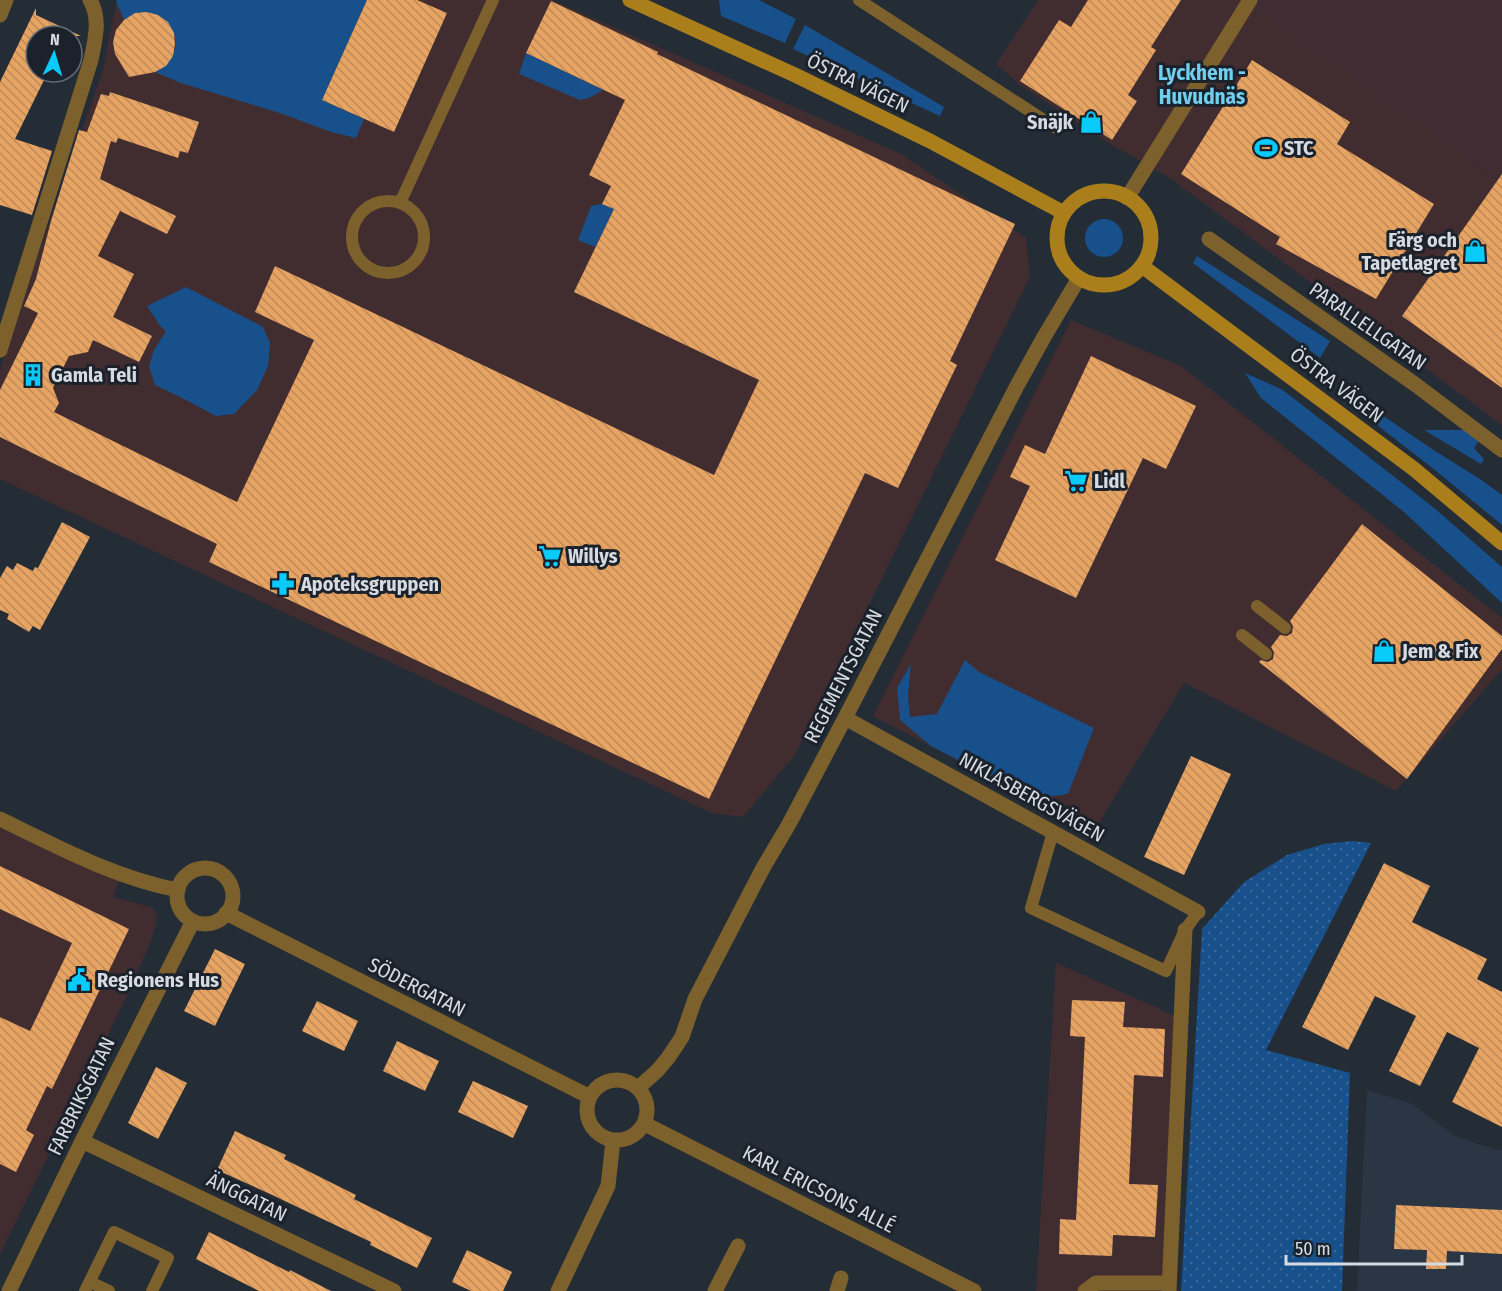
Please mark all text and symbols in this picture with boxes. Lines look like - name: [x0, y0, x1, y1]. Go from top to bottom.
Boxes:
- north arrow: [24, 24, 84, 84]
- text: N: [50, 30, 60, 49]
- street label: ÖSTRA VÄGEN: [803, 48, 913, 118]
- district label: Lyckhem - Huvudnäs: [1158, 60, 1246, 110]
- shop icon: Snäjk: [1078, 109, 1104, 135]
- place label: Snäjk: [1027, 110, 1074, 134]
- sports icon: STC: [1253, 135, 1279, 161]
- place label: STC: [1284, 136, 1314, 160]
- place label: Färg och Tapetlagret: [1361, 228, 1458, 275]
- shop icon: Färg och Tapetlagret: [1462, 238, 1488, 264]
- street label: PARALLELLGATAN: [1305, 277, 1431, 375]
- street label: ÖSTRA VÄGEN: [1286, 342, 1388, 428]
- building icon: Gamla Teli: [20, 362, 46, 388]
- place label: Gamla Teli: [51, 363, 137, 387]
- supermarket icon: Lidl: [1063, 468, 1089, 494]
- place label: Lidl: [1094, 469, 1125, 493]
- supermarket icon: Willys: [537, 543, 563, 569]
- place label: Willys: [568, 544, 618, 568]
- pharmacy icon: Apoteksgruppen: [270, 571, 296, 597]
- place label: Apoteksgruppen: [300, 572, 439, 596]
- street label: REGEMENTSGATAN: [799, 605, 887, 747]
- shop icon: Jem & Fix: [1371, 638, 1397, 664]
- place label: Jem & Fix: [1401, 639, 1479, 663]
- street label: NIKLASBERGSVÄGEN: [955, 747, 1109, 847]
- street label: SÖDERGATAN: [364, 952, 470, 1022]
- public building icon: Regionens Hus: [66, 967, 92, 993]
- place label: Regionens Hus: [97, 968, 219, 992]
- street label: FARBRIKSGATAN: [42, 1033, 120, 1159]
- street label: KARL ERICSONS ALLÉ: [739, 1140, 899, 1238]
- street label: ÄNGGATAN: [203, 1167, 291, 1227]
- scale bar: [1286, 1228, 1462, 1266]
- text: 50 m: [1295, 1238, 1331, 1260]

